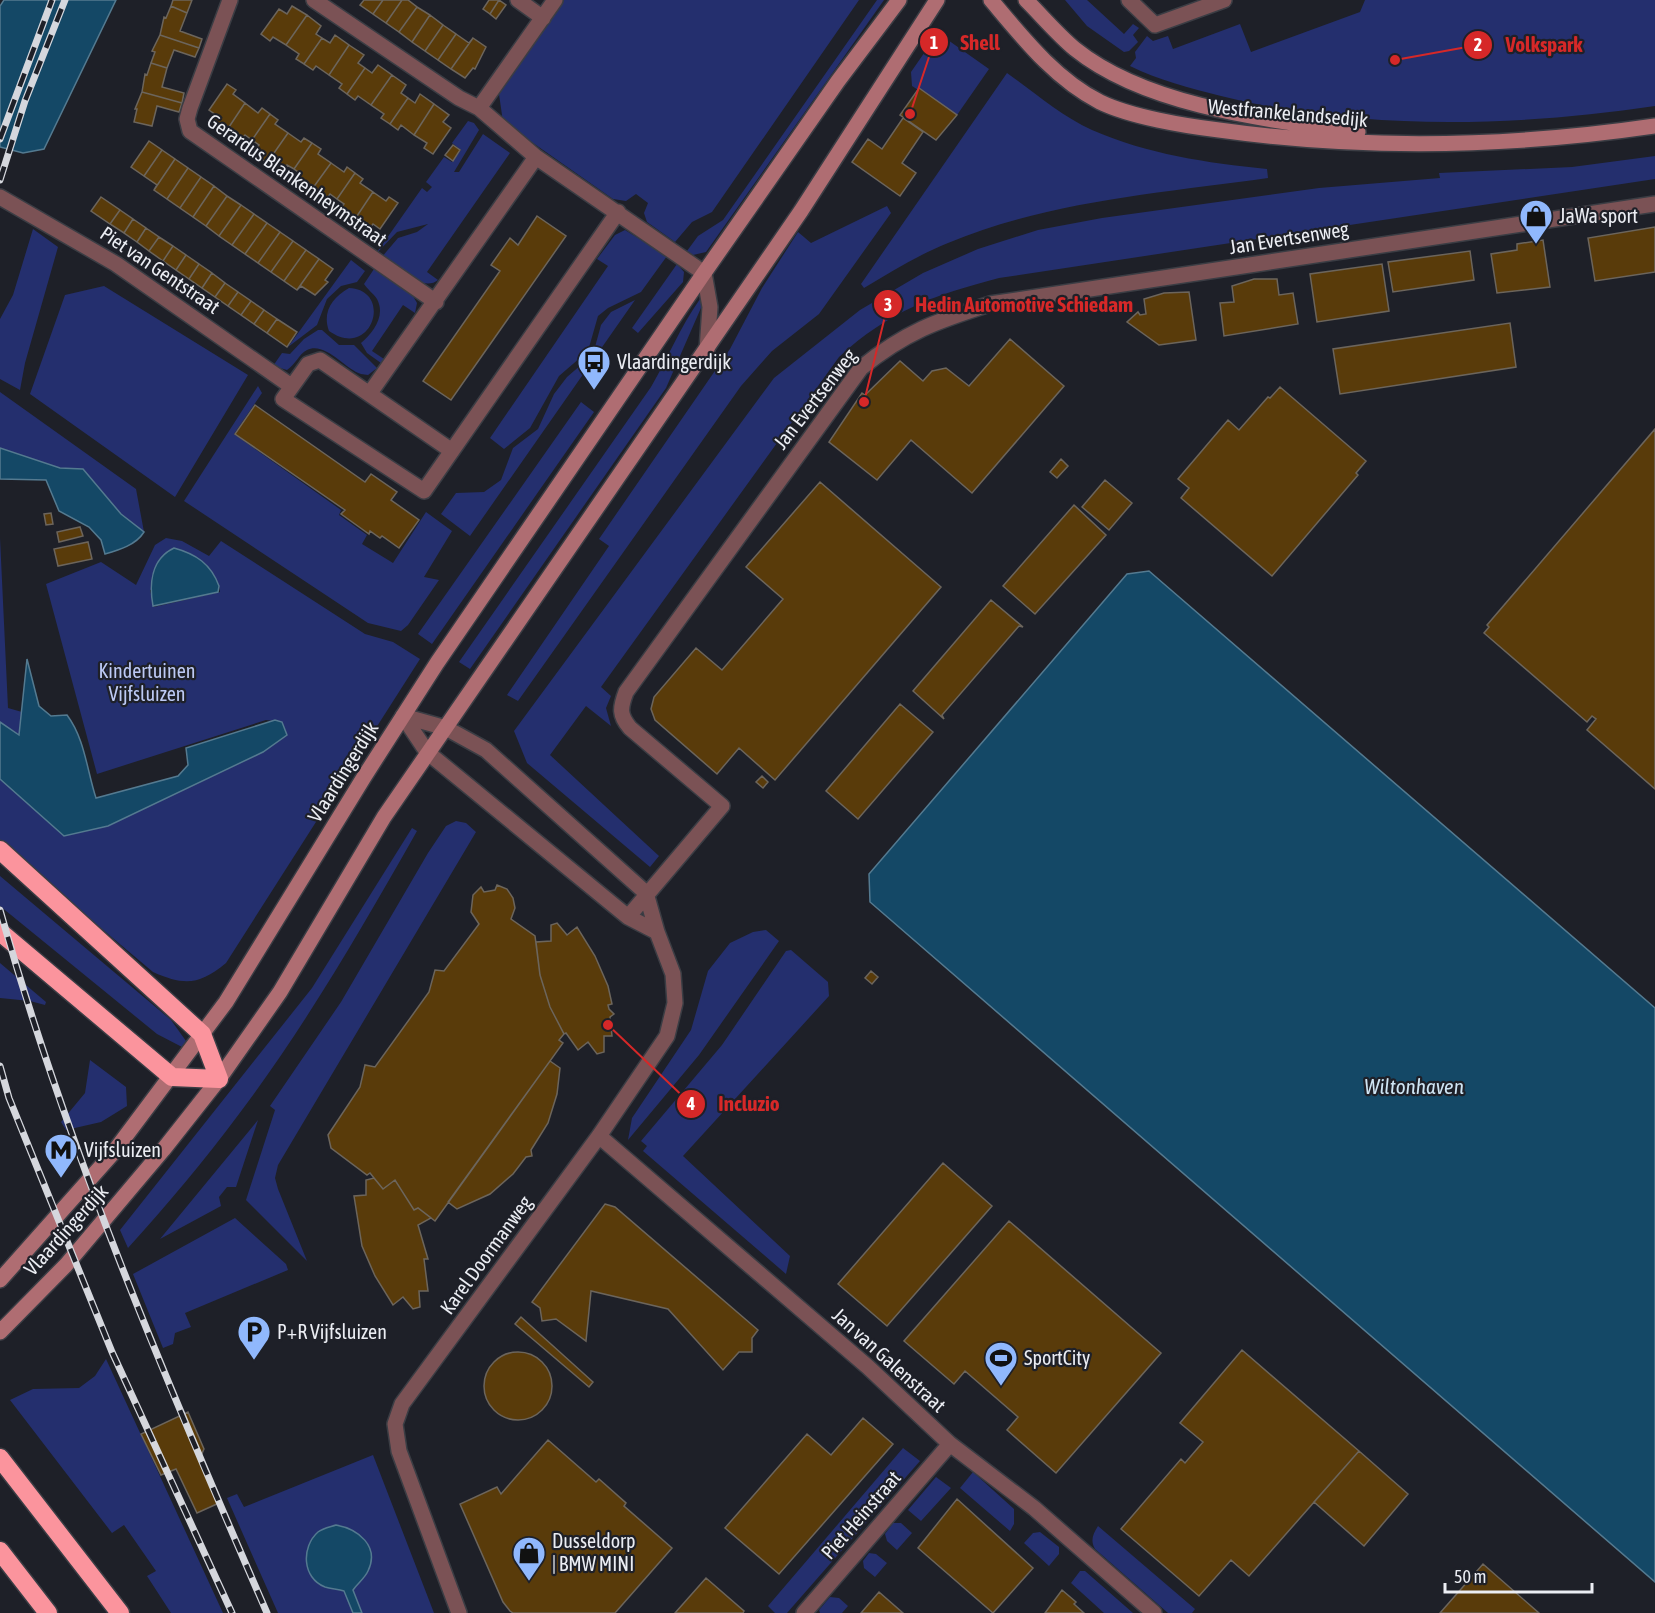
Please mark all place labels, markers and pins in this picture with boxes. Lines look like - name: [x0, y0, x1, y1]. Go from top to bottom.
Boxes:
- callout: Shell: [919, 23, 1012, 62]
- callout: Volkspark: [1463, 25, 1594, 64]
- shop icon: JaWa sport: [1518, 198, 1554, 245]
- place label: JaWa sport: [1559, 204, 1638, 227]
- callout: Hedin Automotive Schiedam: [873, 285, 1145, 324]
- bus stop icon: Vlaardingerdijk: [576, 344, 612, 391]
- place label: Vlaardingerdijk: [617, 350, 731, 373]
- callout: Incluzio: [676, 1084, 791, 1123]
- metro station icon: Vijfsluizen: [43, 1132, 79, 1179]
- place label: Vijfsluizen: [84, 1138, 161, 1161]
- parking icon: P+R Vijfsluizen: [236, 1314, 272, 1361]
- place label: P+R Vijfsluizen: [277, 1320, 387, 1343]
- sports icon: SportCity: [983, 1340, 1019, 1387]
- place label: SportCity: [1024, 1346, 1090, 1369]
- place label: Dusseldorp | BMW MINI: [552, 1529, 635, 1575]
- shop icon: Dusseldorp | BMW MINI: [511, 1535, 547, 1582]

